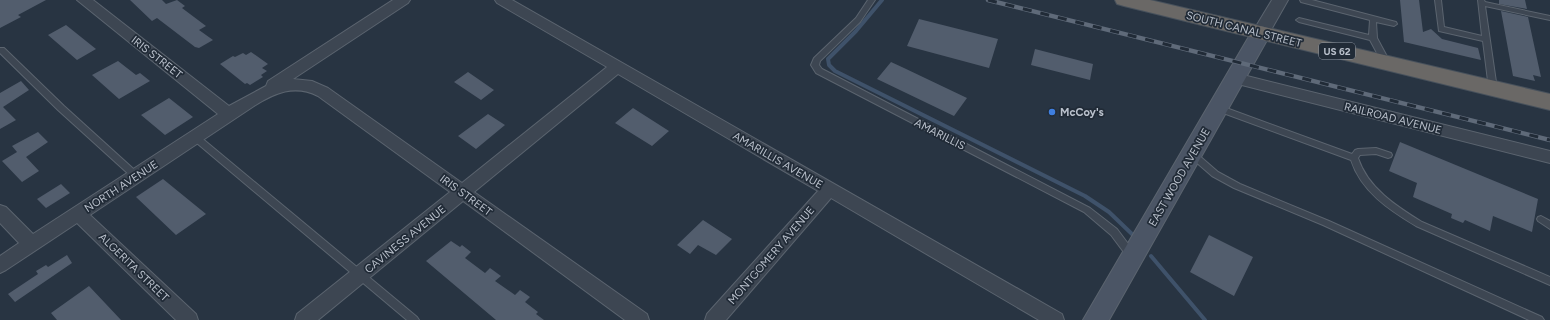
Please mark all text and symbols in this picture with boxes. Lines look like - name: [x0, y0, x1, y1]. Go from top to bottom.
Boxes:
- street label: SOUTH CANAL STREET: [1185, 9, 1303, 50]
- street label: IRIS STREET: [129, 33, 185, 81]
- road number: US 62: [1319, 43, 1355, 59]
- street label: RAILROAD AVENUE: [1343, 100, 1443, 137]
- place label: McCoy's: [1060, 106, 1104, 119]
- marker: McCoy's: [1047, 107, 1057, 117]
- street label: AMARILLIS: [912, 116, 968, 153]
- street label: EAST WOOD AVENUE: [1146, 126, 1213, 229]
- street label: AMARILLIS AVENUE: [730, 129, 825, 192]
- street label: NORTH AVENUE: [82, 158, 160, 215]
- street label: IRIS STREET: [437, 172, 494, 219]
- street label: CAVINESS AVENUE: [362, 203, 449, 276]
- street label: MONTGOMERY AVENUE: [725, 204, 817, 307]
- street label: ALGERITA STREET: [96, 231, 171, 304]

